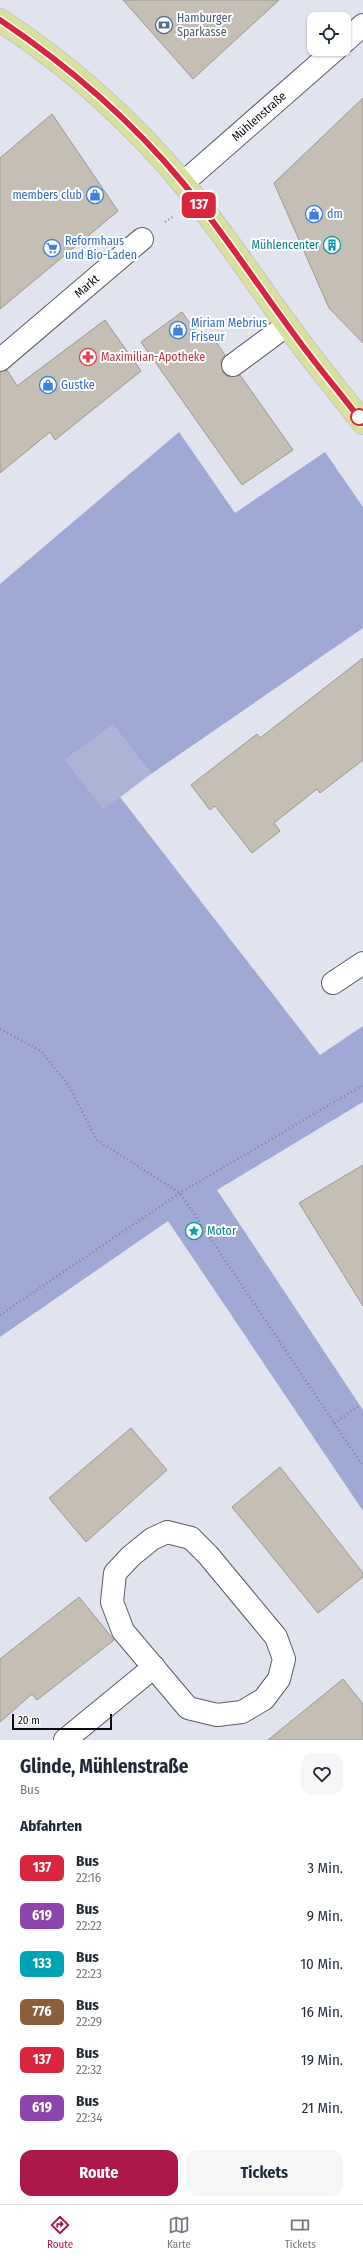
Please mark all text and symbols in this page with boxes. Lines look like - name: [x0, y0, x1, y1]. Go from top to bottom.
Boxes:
- place label: Hamburger Sparkasse: [177, 11, 232, 39]
- map controls: [307, 12, 351, 56]
- button: locate: [307, 12, 351, 56]
- bank icon: Hamburger Sparkasse: [154, 15, 174, 35]
- street label: Mühlenstraße: [229, 89, 289, 144]
- shop icon: members club: [85, 185, 105, 205]
- place label: members club: [12, 188, 82, 202]
- line badge: 137: [176, 192, 222, 218]
- text: 137: [190, 196, 208, 213]
- shop icon: dm: [304, 204, 324, 224]
- place label: dm: [327, 207, 343, 221]
- place label: Reformhaus und Bio-Laden: [65, 234, 137, 262]
- building icon: Mühlencenter: [322, 235, 342, 255]
- supermarket icon: Reformhaus und Bio-Laden: [42, 238, 62, 258]
- place label: Mühlencenter: [251, 238, 320, 252]
- street label: Markt: [72, 272, 102, 301]
- place label: Miriam Mebrius Friseur: [191, 316, 267, 344]
- shop icon: Miriam Mebrius Friseur: [168, 320, 188, 340]
- pharmacy icon: Maximilian-Apotheke: [78, 347, 98, 367]
- place label: Maximilian-Apotheke: [101, 350, 205, 364]
- shop icon: Gustke: [38, 375, 58, 395]
- place label: Gustke: [61, 378, 95, 392]
- unlabelled marker: [350, 408, 363, 426]
- place icon: Motor: [184, 1221, 204, 1241]
- place label: Motor: [207, 1224, 237, 1238]
- scale bar: [12, 1712, 112, 1731]
- text: 20 m: [18, 1714, 40, 1727]
- button: heart: [301, 1753, 343, 1795]
- text: Glinde, Mühlenstraße: [20, 1755, 188, 1778]
- text: Bus: [20, 1782, 39, 1797]
- text: Abfahrten: [20, 1817, 82, 1835]
- text: Bus: [76, 1852, 99, 1870]
- text: 137: [33, 1859, 51, 1876]
- text: 3 Min.: [307, 1859, 343, 1877]
- text: 22:16: [76, 1870, 101, 1885]
- text: Bus: [76, 1900, 99, 1918]
- text: 619: [32, 1907, 52, 1924]
- text: 9 Min.: [307, 1907, 343, 1925]
- text: 22:22: [76, 1918, 102, 1933]
- text: Bus: [76, 1948, 99, 1966]
- text: 133: [32, 1955, 52, 1972]
- text: 10 Min.: [300, 1955, 343, 1973]
- text: 22:23: [76, 1966, 102, 1981]
- text: Bus: [76, 1996, 99, 2014]
- text: 776: [32, 2003, 52, 2020]
- text: 16 Min.: [301, 2003, 343, 2021]
- text: 22:29: [76, 2014, 102, 2029]
- text: Bus: [76, 2044, 99, 2062]
- text: 137: [33, 2051, 51, 2068]
- text: 19 Min.: [301, 2051, 343, 2069]
- text: 22:32: [76, 2062, 102, 2077]
- text: Bus: [76, 2092, 99, 2110]
- text: 619: [32, 2099, 52, 2116]
- text: 21 Min.: [302, 2099, 343, 2117]
- text: 22:34: [76, 2110, 102, 2125]
- button: Route: [20, 2150, 178, 2196]
- button: Tickets: [186, 2150, 343, 2196]
- tab: Route: [47, 2214, 73, 2251]
- tab: Karte: [167, 2214, 191, 2251]
- tab: Tickets: [285, 2214, 316, 2251]

